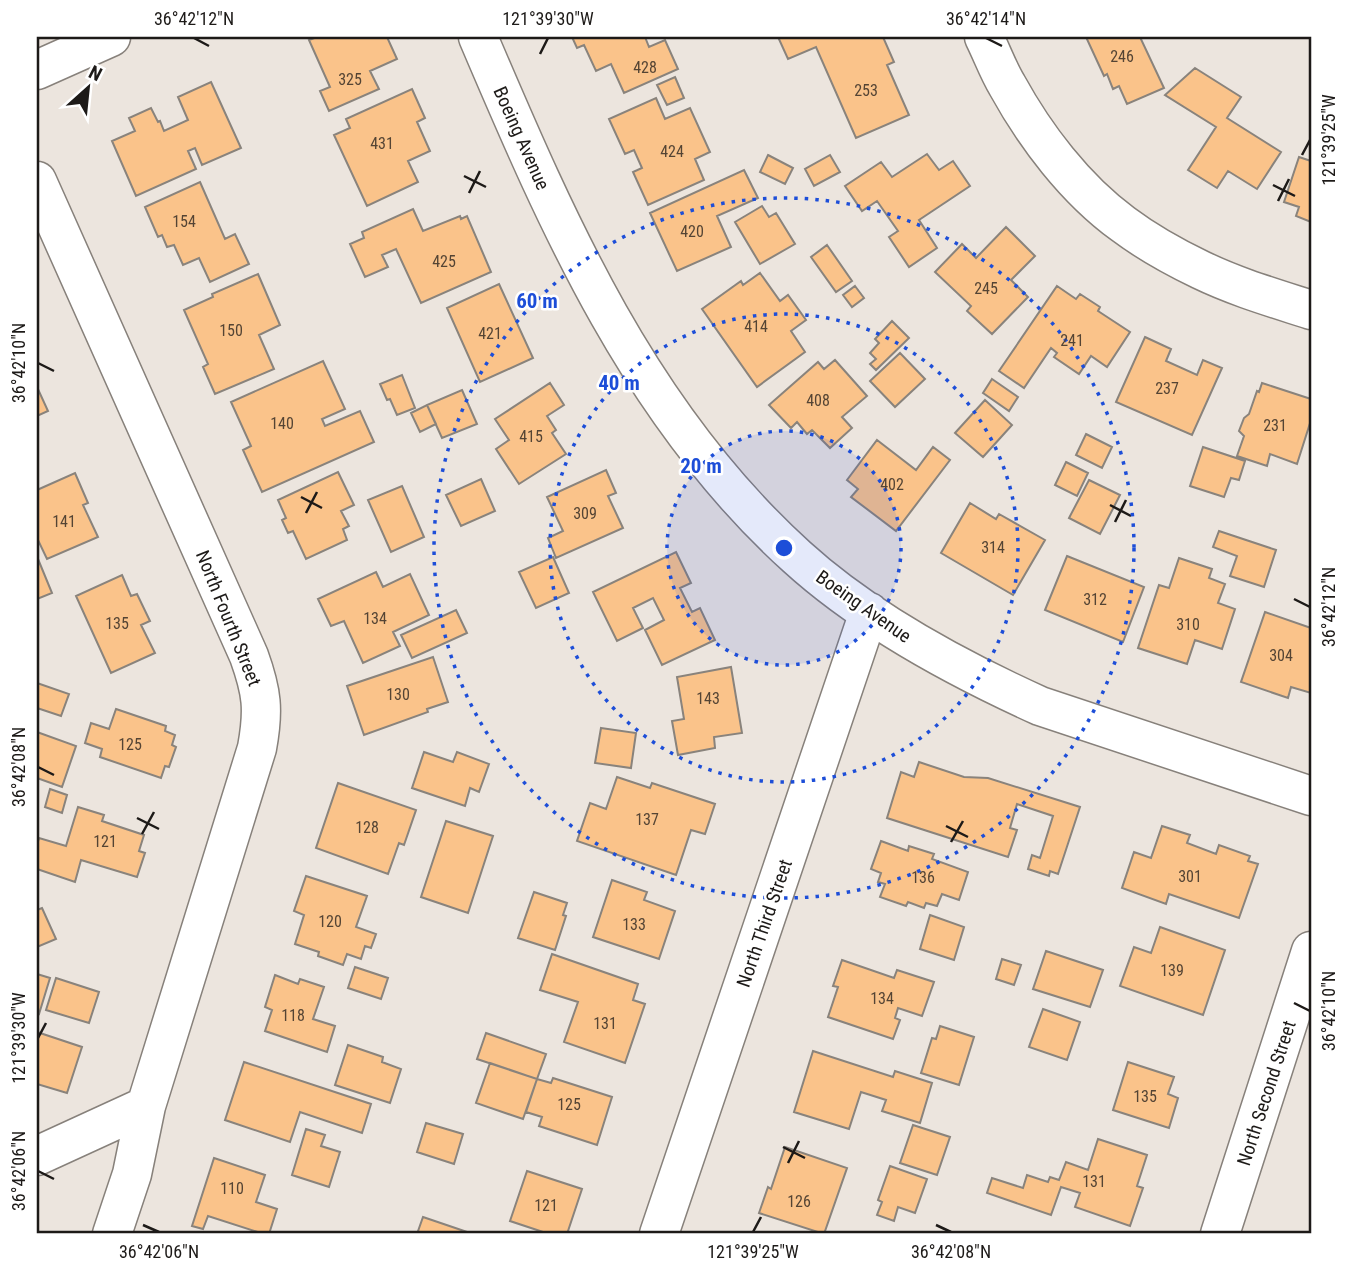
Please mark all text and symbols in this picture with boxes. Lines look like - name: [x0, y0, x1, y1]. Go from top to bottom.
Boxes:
- text: 36°42'12"N: [154, 8, 234, 29]
- text: 121°39'30"W: [502, 8, 594, 29]
- text: 36°42'14"N: [946, 8, 1026, 29]
- house number: 246: [1110, 47, 1134, 66]
- north arrow: [52, 52, 122, 122]
- house number: 428: [633, 58, 657, 77]
- text: N: [85, 60, 106, 86]
- house number: 325: [338, 70, 362, 89]
- house number: 253: [854, 81, 878, 100]
- street label: Boeing Avenue: [489, 83, 555, 194]
- text: 121°39'25"W: [1318, 94, 1339, 186]
- house number: 431: [370, 134, 394, 153]
- house number: 424: [660, 142, 684, 161]
- house number: 154: [172, 212, 196, 231]
- house number: 420: [680, 222, 704, 241]
- house number: 425: [432, 252, 456, 271]
- house number: 245: [974, 279, 998, 298]
- text: 60 m: [516, 289, 558, 313]
- house number: 414: [744, 317, 768, 336]
- house number: 150: [219, 321, 243, 340]
- text: 36°42'10"N: [8, 323, 29, 403]
- house number: 421: [478, 324, 502, 343]
- house number: 241: [1060, 331, 1084, 350]
- text: 40 m: [598, 371, 640, 395]
- house number: 237: [1155, 379, 1179, 398]
- house number: 408: [806, 391, 830, 410]
- house number: 140: [270, 414, 294, 433]
- house number: 231: [1263, 416, 1287, 435]
- house number: 415: [519, 427, 543, 446]
- text: 20 m: [680, 454, 722, 478]
- house number: 402: [880, 475, 904, 494]
- house number: 309: [573, 504, 597, 523]
- house number: 141: [52, 512, 76, 531]
- centre of rings: [772, 536, 796, 560]
- house number: 314: [981, 538, 1005, 557]
- street label: North Fourth Street: [191, 547, 266, 689]
- street label: Boeing Avenue: [812, 565, 916, 648]
- text: 36°42'12"N: [1318, 567, 1339, 647]
- house number: 312: [1083, 590, 1107, 609]
- house number: 134: [363, 609, 387, 628]
- house number: 135: [105, 614, 129, 633]
- house number: 310: [1176, 615, 1200, 634]
- house number: 304: [1269, 646, 1293, 665]
- house number: 130: [386, 685, 410, 704]
- house number: 143: [696, 689, 720, 708]
- text: 36°42'08"N: [8, 727, 29, 807]
- house number: 125: [118, 735, 142, 754]
- house number: 137: [635, 810, 659, 829]
- house number: 128: [355, 818, 379, 837]
- house number: 121: [93, 832, 117, 851]
- street label: North Third Street: [732, 856, 797, 990]
- house number: 301: [1178, 867, 1202, 886]
- house number: 136: [911, 868, 935, 887]
- house number: 120: [318, 912, 342, 931]
- house number: 133: [622, 915, 646, 934]
- house number: 139: [1160, 961, 1184, 980]
- text: 36°42'10"N: [1318, 971, 1339, 1051]
- house number: 134: [870, 989, 894, 1008]
- text: 121°39'30"W: [8, 992, 29, 1084]
- house number: 118: [281, 1006, 305, 1025]
- house number: 131: [593, 1014, 617, 1033]
- street label: North Second Street: [1232, 1018, 1301, 1169]
- house number: 135: [1133, 1087, 1157, 1106]
- house number: 125: [557, 1095, 581, 1114]
- text: 36°42'06"N: [8, 1131, 29, 1211]
- house number: 131: [1082, 1172, 1106, 1191]
- house number: 110: [220, 1179, 244, 1198]
- house number: 126: [787, 1192, 811, 1211]
- house number: 121: [534, 1196, 558, 1215]
- text: 36°42'06"N: [119, 1241, 199, 1262]
- text: 121°39'25"W: [707, 1241, 799, 1262]
- text: 36°42'08"N: [911, 1241, 991, 1262]

